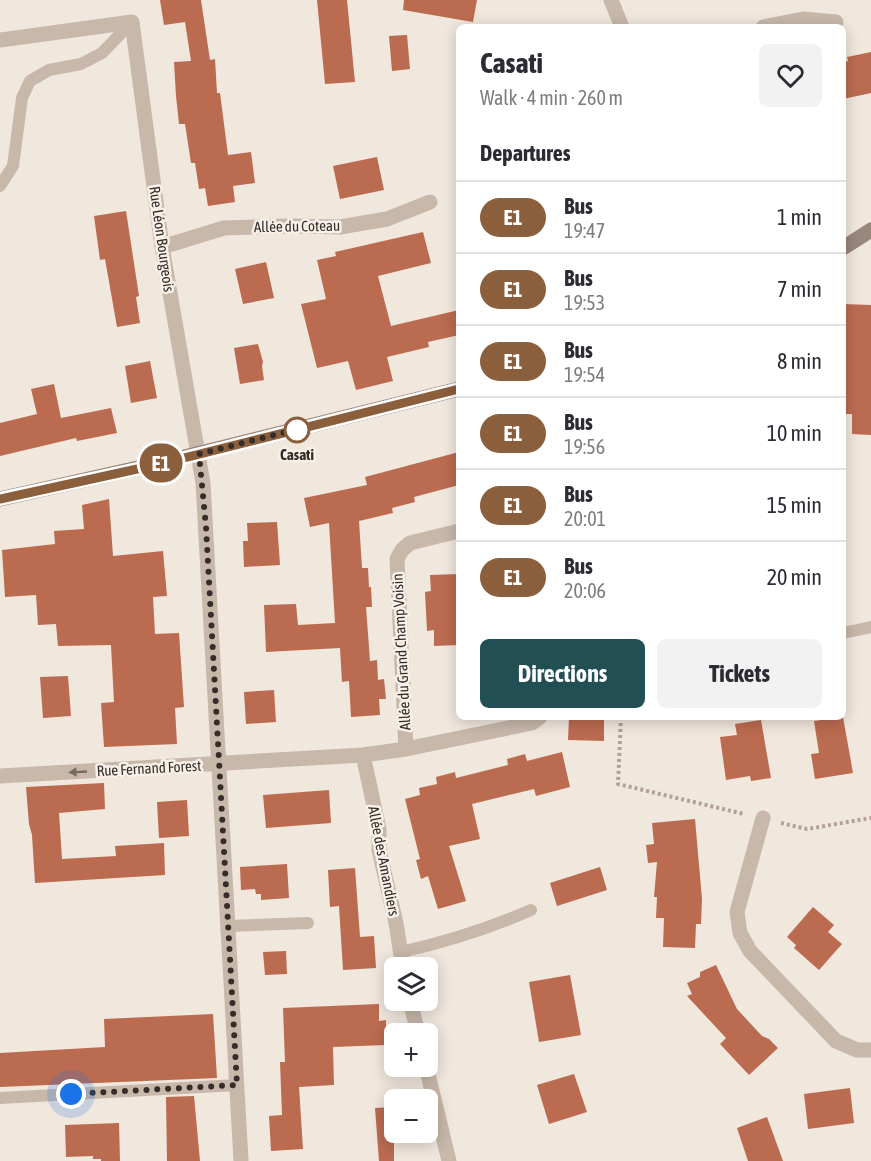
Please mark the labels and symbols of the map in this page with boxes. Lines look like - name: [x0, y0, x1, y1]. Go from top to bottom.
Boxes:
- street label: Rue Léon Bourgeois: [146, 185, 178, 293]
- street label: Allée du Coteau: [254, 217, 340, 235]
- marker: Casati: [284, 417, 310, 443]
- line badge: E1: [134, 444, 188, 482]
- place label: Casati: [280, 446, 314, 463]
- street label: Allée du Grand Champ Voisin: [388, 573, 414, 731]
- street label: Rue Fernand Forest: [96, 757, 202, 779]
- one-way arrow: [68, 768, 87, 777]
- street label: Allée des Amandiers: [365, 805, 403, 917]
- your location: [56, 1079, 86, 1109]

